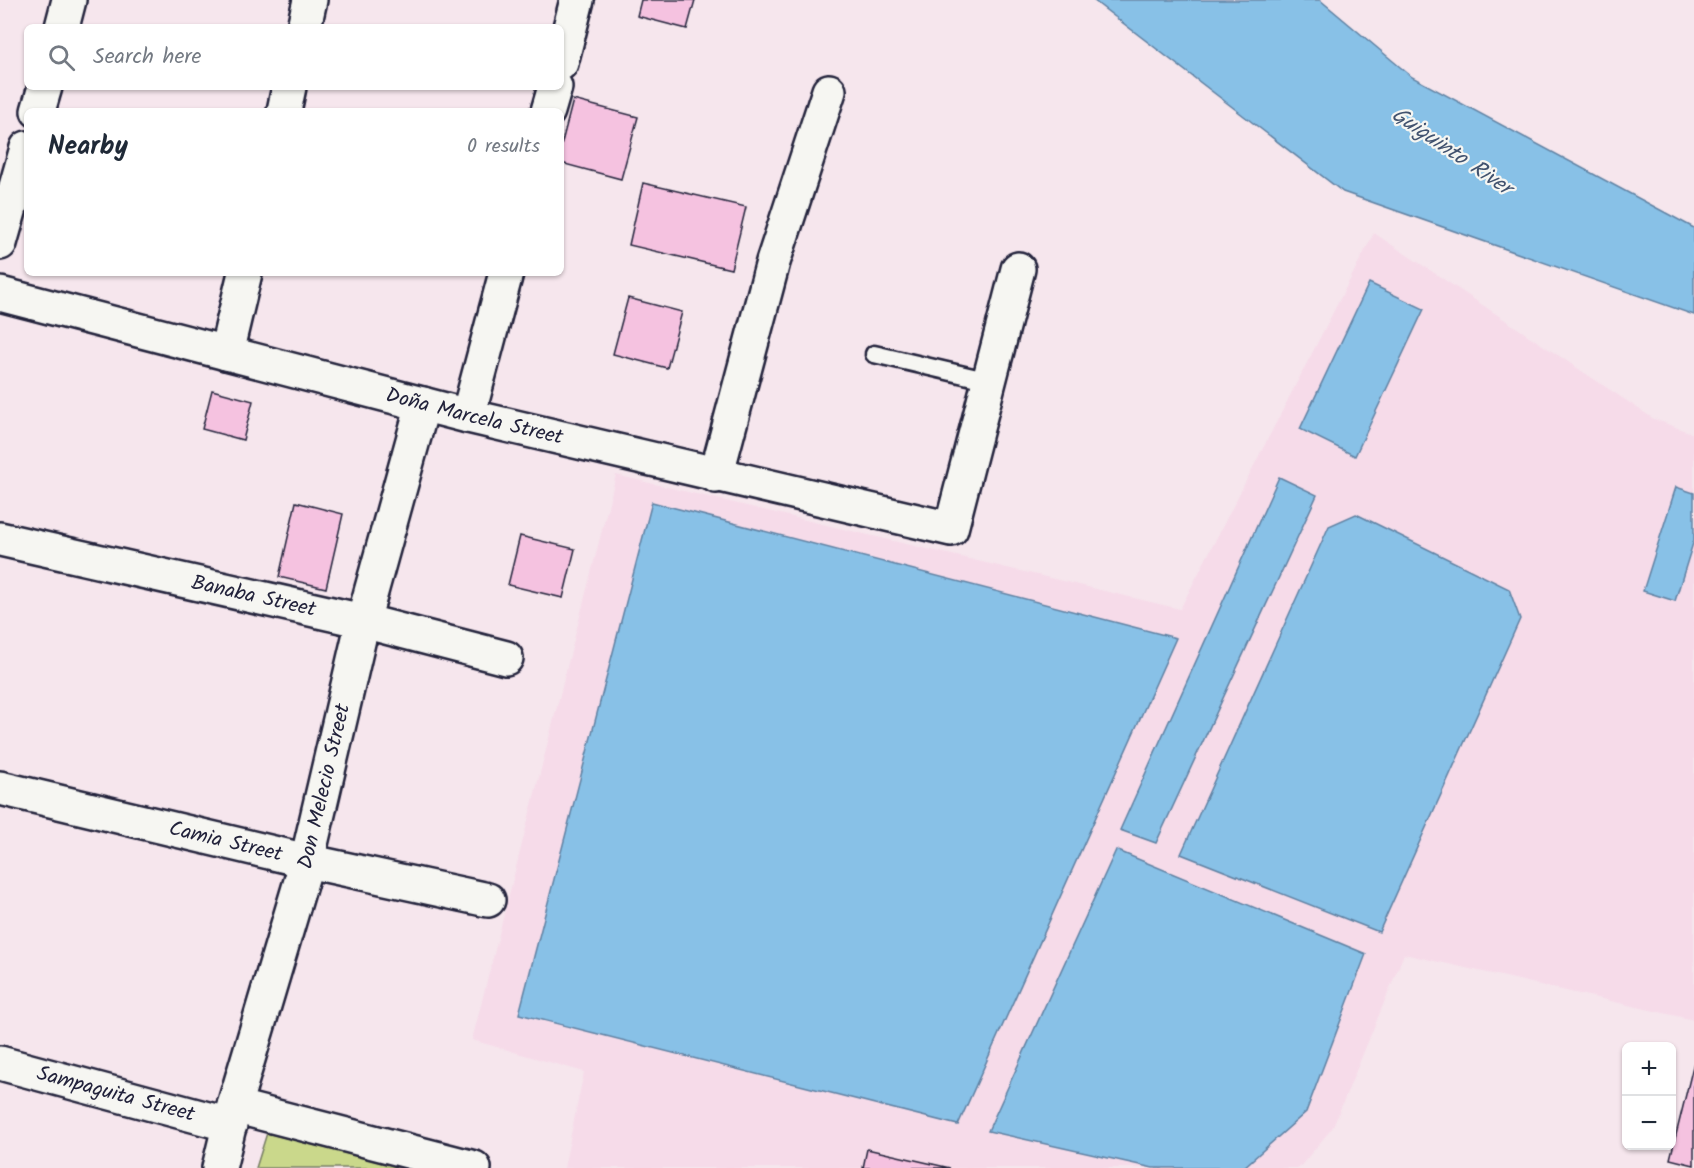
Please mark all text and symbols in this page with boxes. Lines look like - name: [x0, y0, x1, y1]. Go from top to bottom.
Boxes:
- search box: [24, 24, 564, 90]
- text: Search here: [93, 40, 201, 75]
- icon: search: [45, 41, 78, 74]
- water label: Guiguinto River: [1384, 99, 1522, 208]
- text: Nearby: [48, 126, 128, 168]
- text: 0 results: [467, 131, 540, 163]
- street label: Doña Marcela Street: [382, 379, 567, 454]
- street label: Banaba Street: [188, 566, 320, 627]
- street label: Don Melecio Street: [289, 700, 360, 873]
- street label: Camia Street: [166, 812, 287, 871]
- map controls: [1622, 1042, 1676, 1150]
- button: +: [1622, 1042, 1676, 1096]
- street label: Sampaguita Street: [33, 1057, 199, 1132]
- button: −: [1622, 1096, 1676, 1150]

